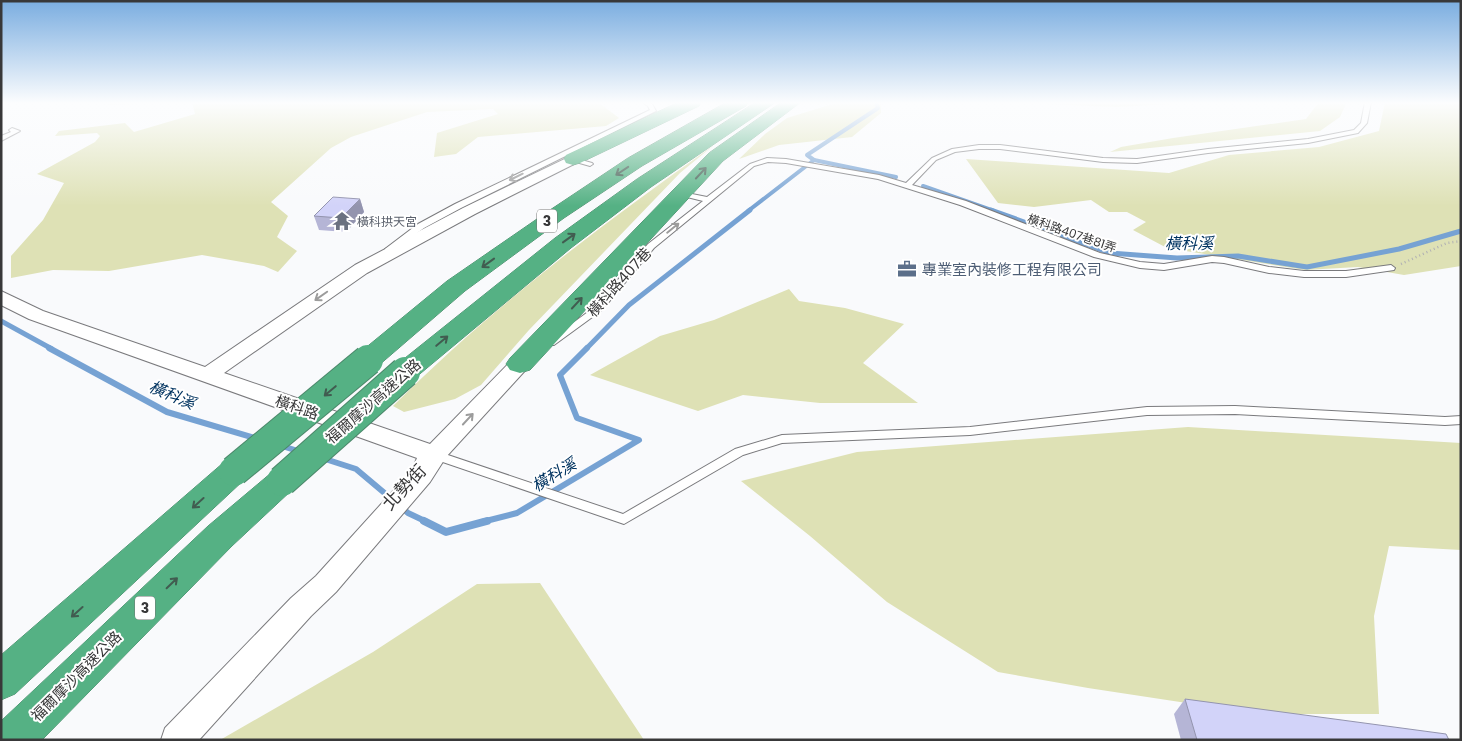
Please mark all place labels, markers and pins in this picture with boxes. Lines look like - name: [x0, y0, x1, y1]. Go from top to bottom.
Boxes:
- temple icon: 橫科拱天宮: [331, 210, 353, 232]
- place label: 橫科拱天宮: [357, 213, 417, 230]
- office icon: 專業室內裝修工程有限公司: [896, 258, 918, 280]
- place label: 專業室內裝修工程有限公司: [922, 259, 1102, 280]

